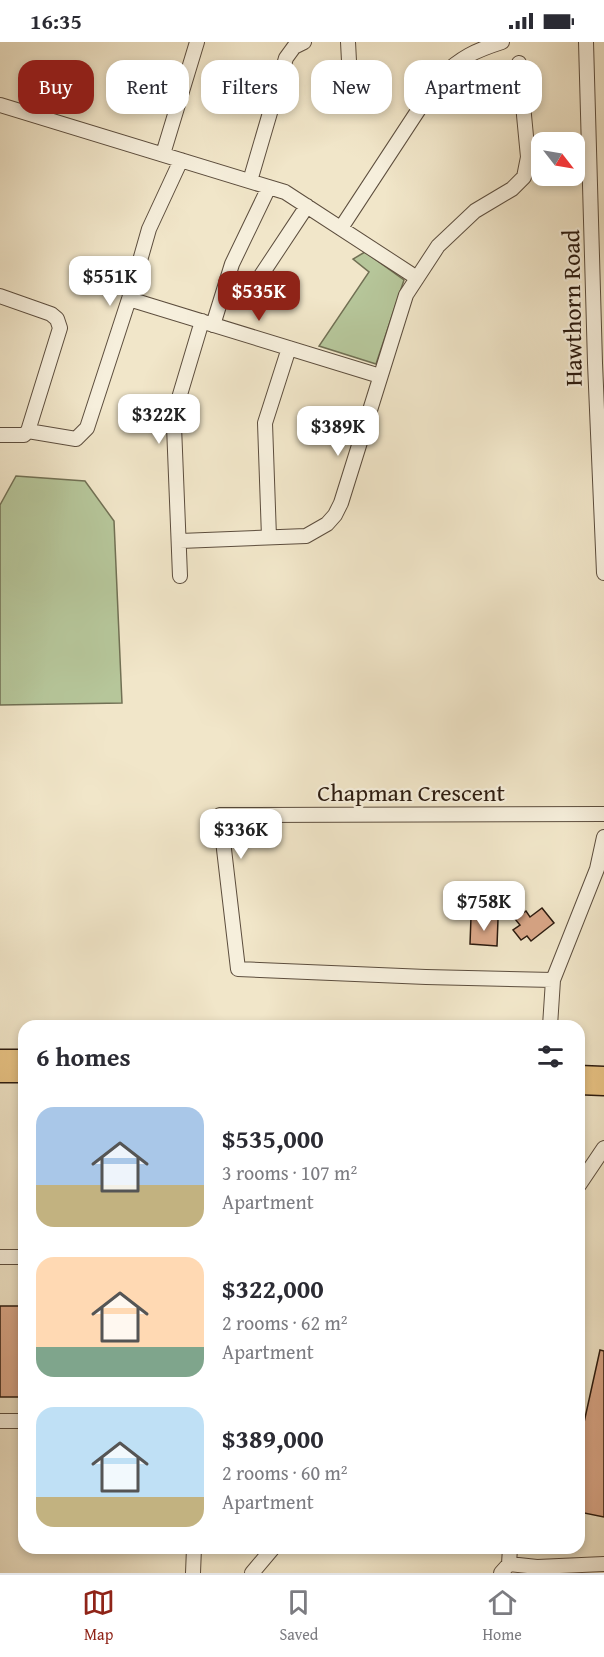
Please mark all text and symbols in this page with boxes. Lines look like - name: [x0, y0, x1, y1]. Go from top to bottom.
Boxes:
- text: 16:35: [30, 5, 82, 37]
- chip: Buy: [18, 60, 94, 114]
- chip: Rent: [106, 60, 189, 114]
- chip: Filters: [201, 60, 299, 114]
- chip: New: [311, 60, 392, 114]
- chip: Apartment: [404, 60, 542, 114]
- north arrow: [531, 132, 585, 186]
- map controls: [531, 132, 585, 186]
- street label: Hawthorn Road: [553, 229, 591, 387]
- pin: $551K: [68, 256, 152, 307]
- text: $551K: [83, 261, 137, 290]
- pin: $535K: [217, 271, 301, 322]
- text: $535K: [232, 276, 286, 305]
- pin: $322K: [117, 394, 201, 445]
- text: $322K: [132, 399, 186, 428]
- pin: $389K: [296, 406, 380, 457]
- text: $389K: [311, 411, 365, 440]
- street label: Chapman Crescent: [317, 775, 505, 810]
- pin: $336K: [199, 809, 283, 860]
- text: $336K: [214, 814, 268, 843]
- pin: $758K: [442, 881, 526, 932]
- text: $758K: [457, 886, 511, 915]
- text: 6 homes: [36, 1037, 131, 1076]
- icon: filters: [534, 1040, 567, 1073]
- text: $535,000: [222, 1119, 324, 1158]
- icon: home: [84, 1131, 156, 1203]
- text: 3 rooms · 107 m²: [222, 1158, 357, 1187]
- text: Apartment: [222, 1187, 314, 1216]
- text: $322,000: [222, 1269, 324, 1308]
- icon: home: [84, 1281, 156, 1353]
- text: 2 rooms · 62 m²: [222, 1308, 348, 1337]
- text: Apartment: [222, 1337, 314, 1366]
- text: $389,000: [222, 1419, 324, 1458]
- icon: home: [84, 1431, 156, 1503]
- text: 2 rooms · 60 m²: [222, 1458, 348, 1487]
- text: Apartment: [222, 1487, 314, 1516]
- tab: Map: [82, 1586, 115, 1646]
- tab: Saved: [279, 1586, 318, 1646]
- tab: Home: [482, 1586, 522, 1646]

